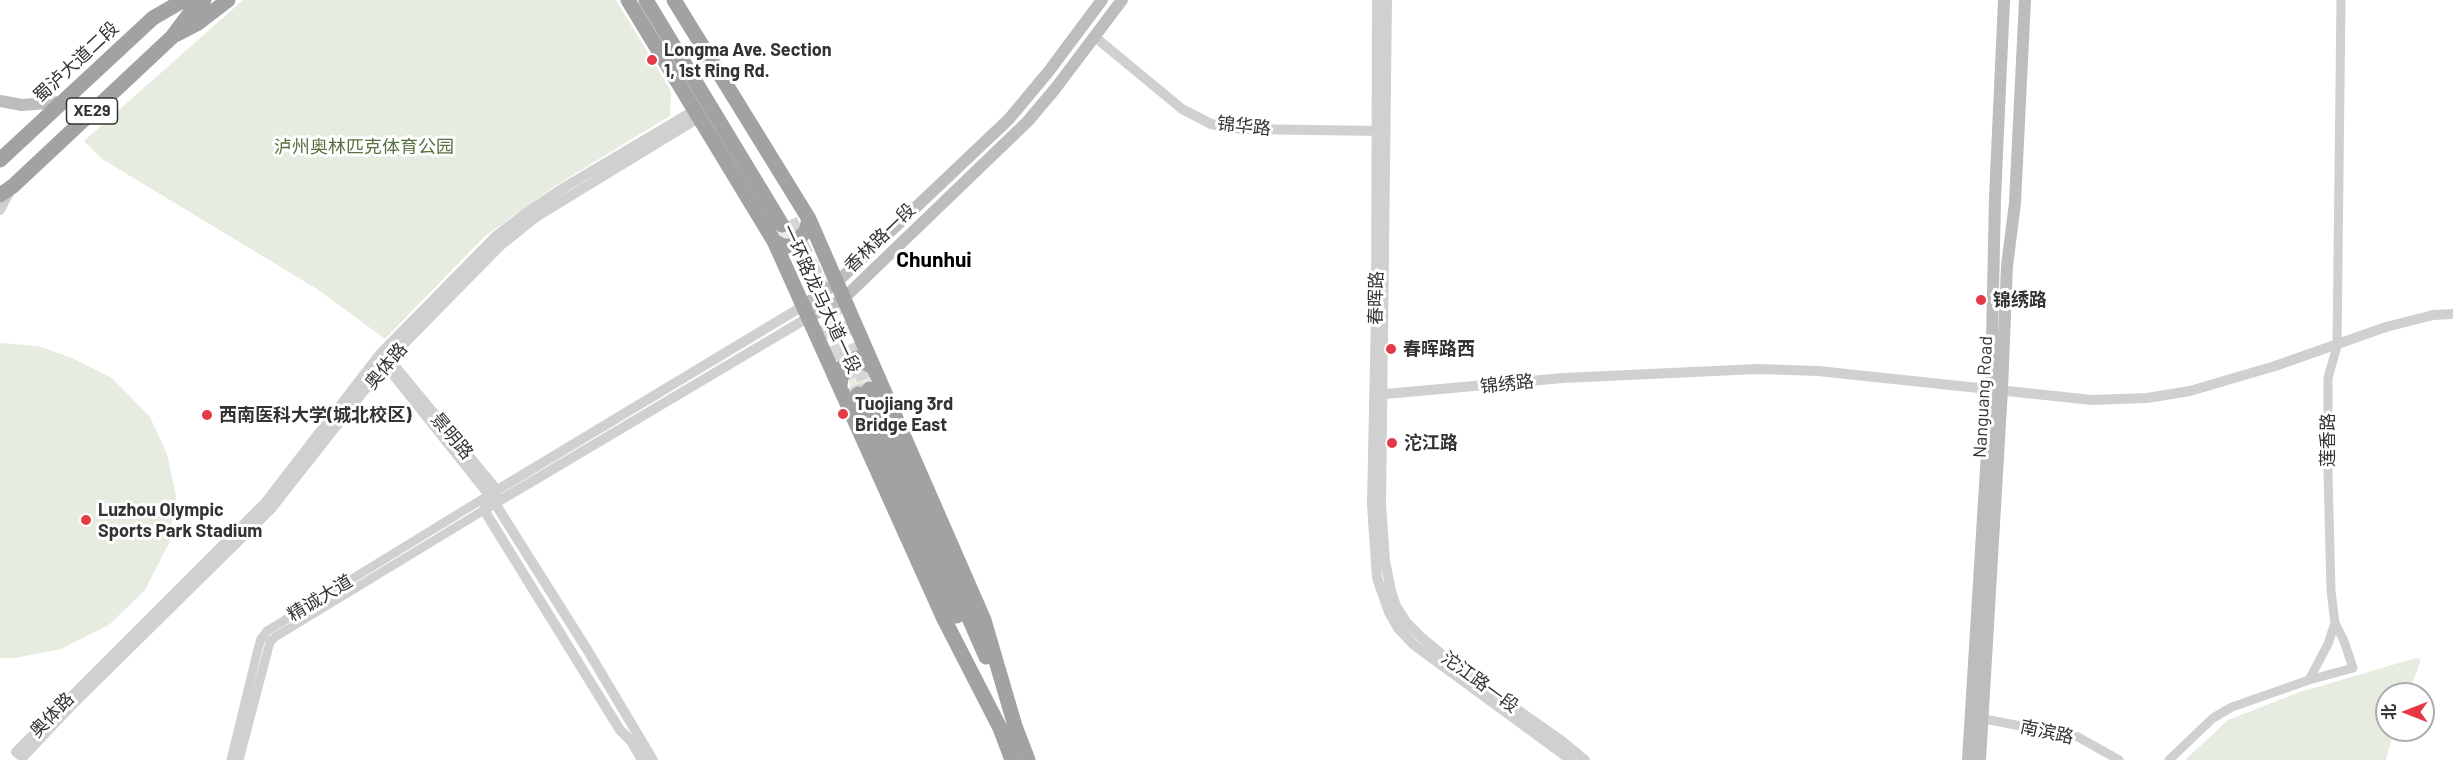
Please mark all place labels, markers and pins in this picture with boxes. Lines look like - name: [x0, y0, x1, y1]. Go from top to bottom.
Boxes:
- place label: Longma Ave. Section 1, 1st Ring Rd.: [664, 39, 832, 82]
- marker: Longma Ave. Section 1, 1st Ring Rd.: [645, 53, 659, 67]
- place label: 锦绣路: [1993, 289, 2047, 311]
- marker: 锦绣路: [1974, 293, 1988, 307]
- place label: 春晖路西: [1403, 338, 1475, 360]
- marker: 春晖路西: [1384, 342, 1398, 356]
- place label: Tuojiang 3rd Bridge East: [855, 393, 953, 436]
- place label: 西南医科大学(城北校区): [219, 404, 411, 426]
- marker: Tuojiang 3rd Bridge East: [836, 407, 850, 421]
- marker: 西南医科大学(城北校区): [200, 408, 214, 422]
- place label: 沱江路: [1404, 432, 1458, 454]
- marker: 沱江路: [1385, 436, 1399, 450]
- place label: Luzhou Olympic Sports Park Stadium: [98, 499, 262, 542]
- marker: Luzhou Olympic Sports Park Stadium: [79, 513, 93, 527]

